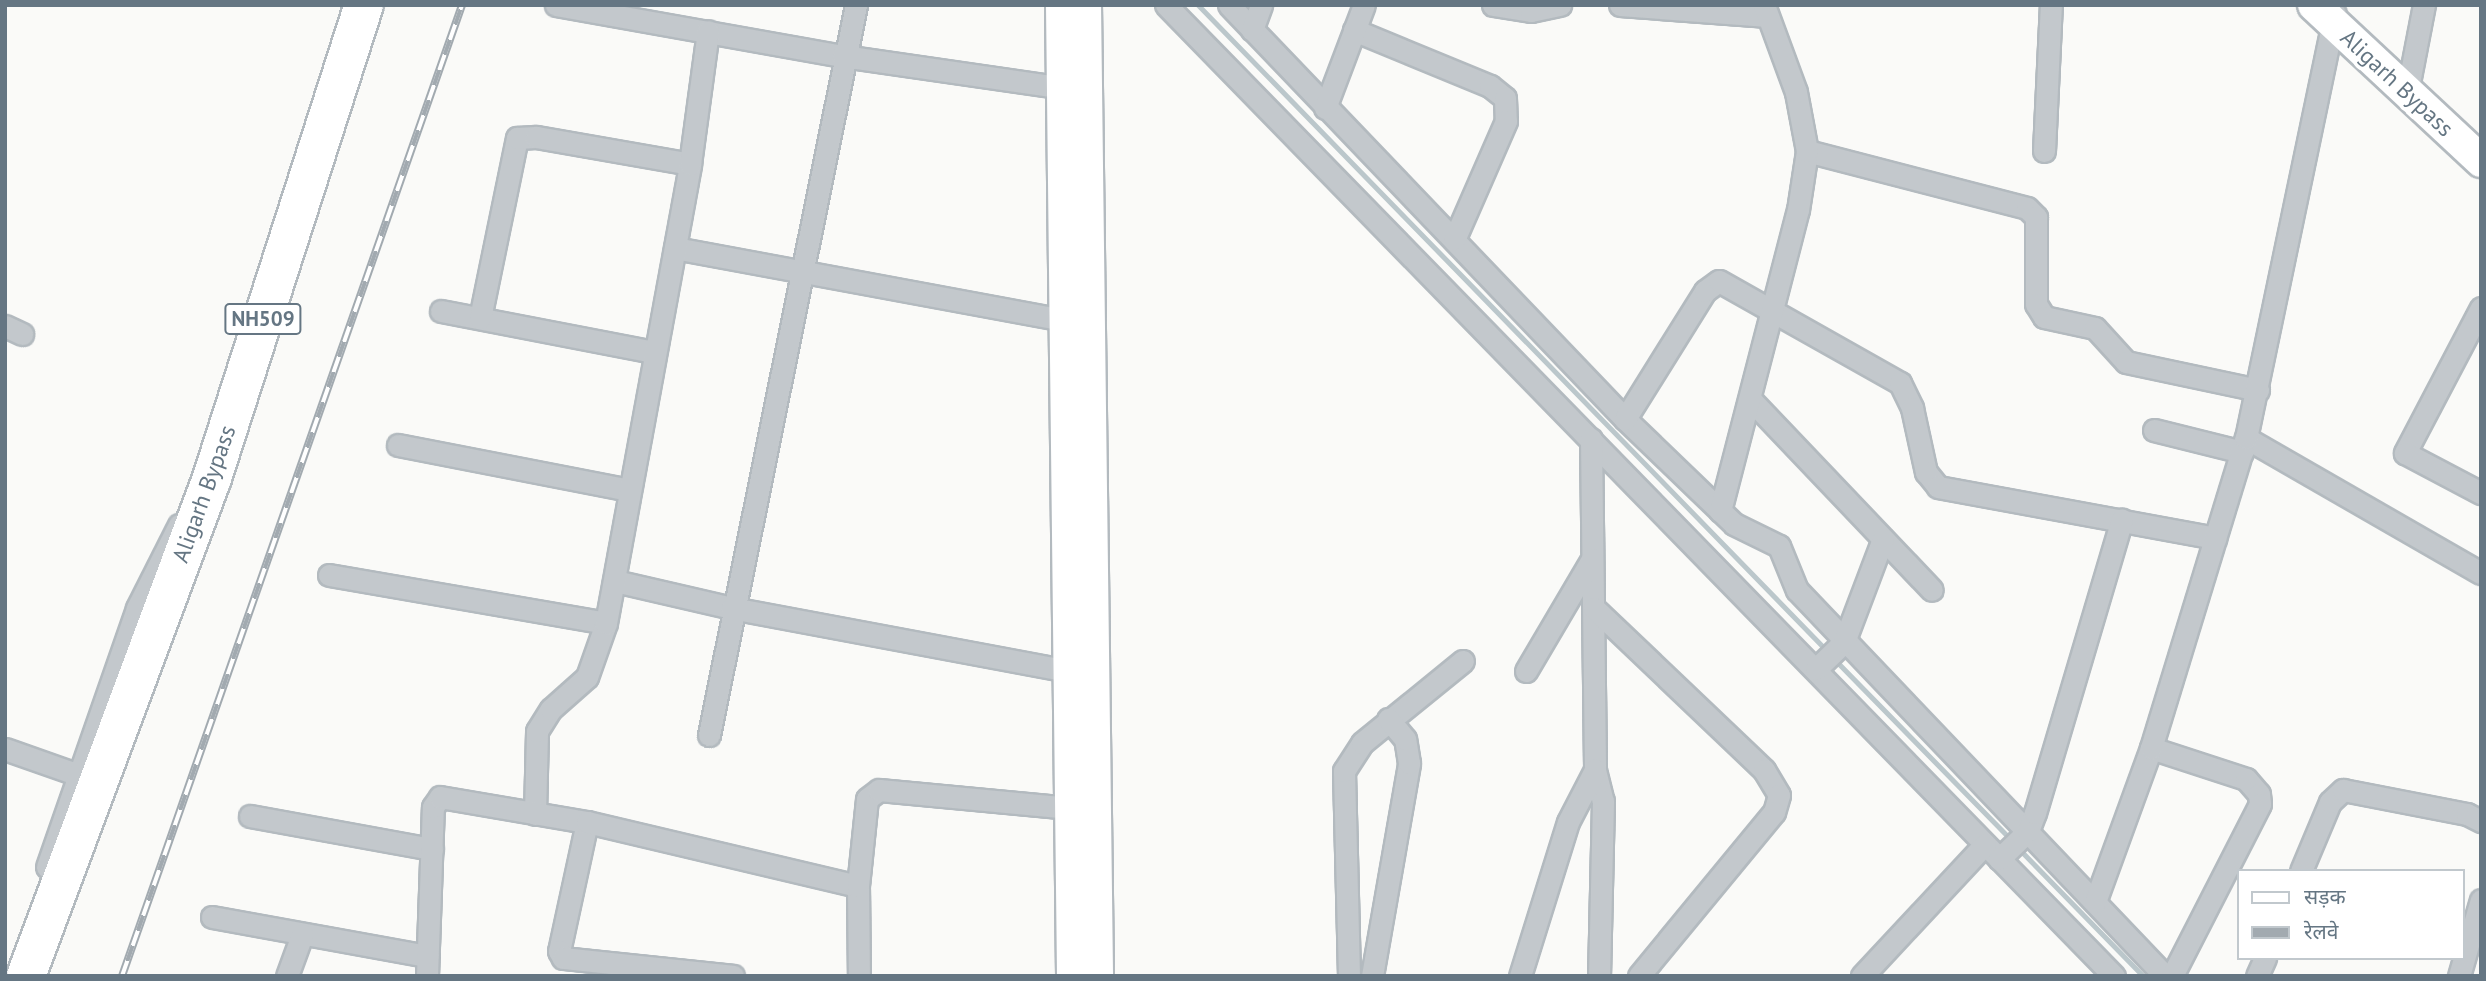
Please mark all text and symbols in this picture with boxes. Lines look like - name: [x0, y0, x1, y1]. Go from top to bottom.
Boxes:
- street label: Aligarh Bypass: [2335, 24, 2459, 142]
- road number: NH509: [223, 302, 303, 336]
- street label: Aligarh Bypass: [166, 422, 242, 566]
- legend: [2238, 869, 2465, 960]
- text: सड़क: [2304, 883, 2346, 910]
- text: रेलवे: [2304, 918, 2339, 945]

